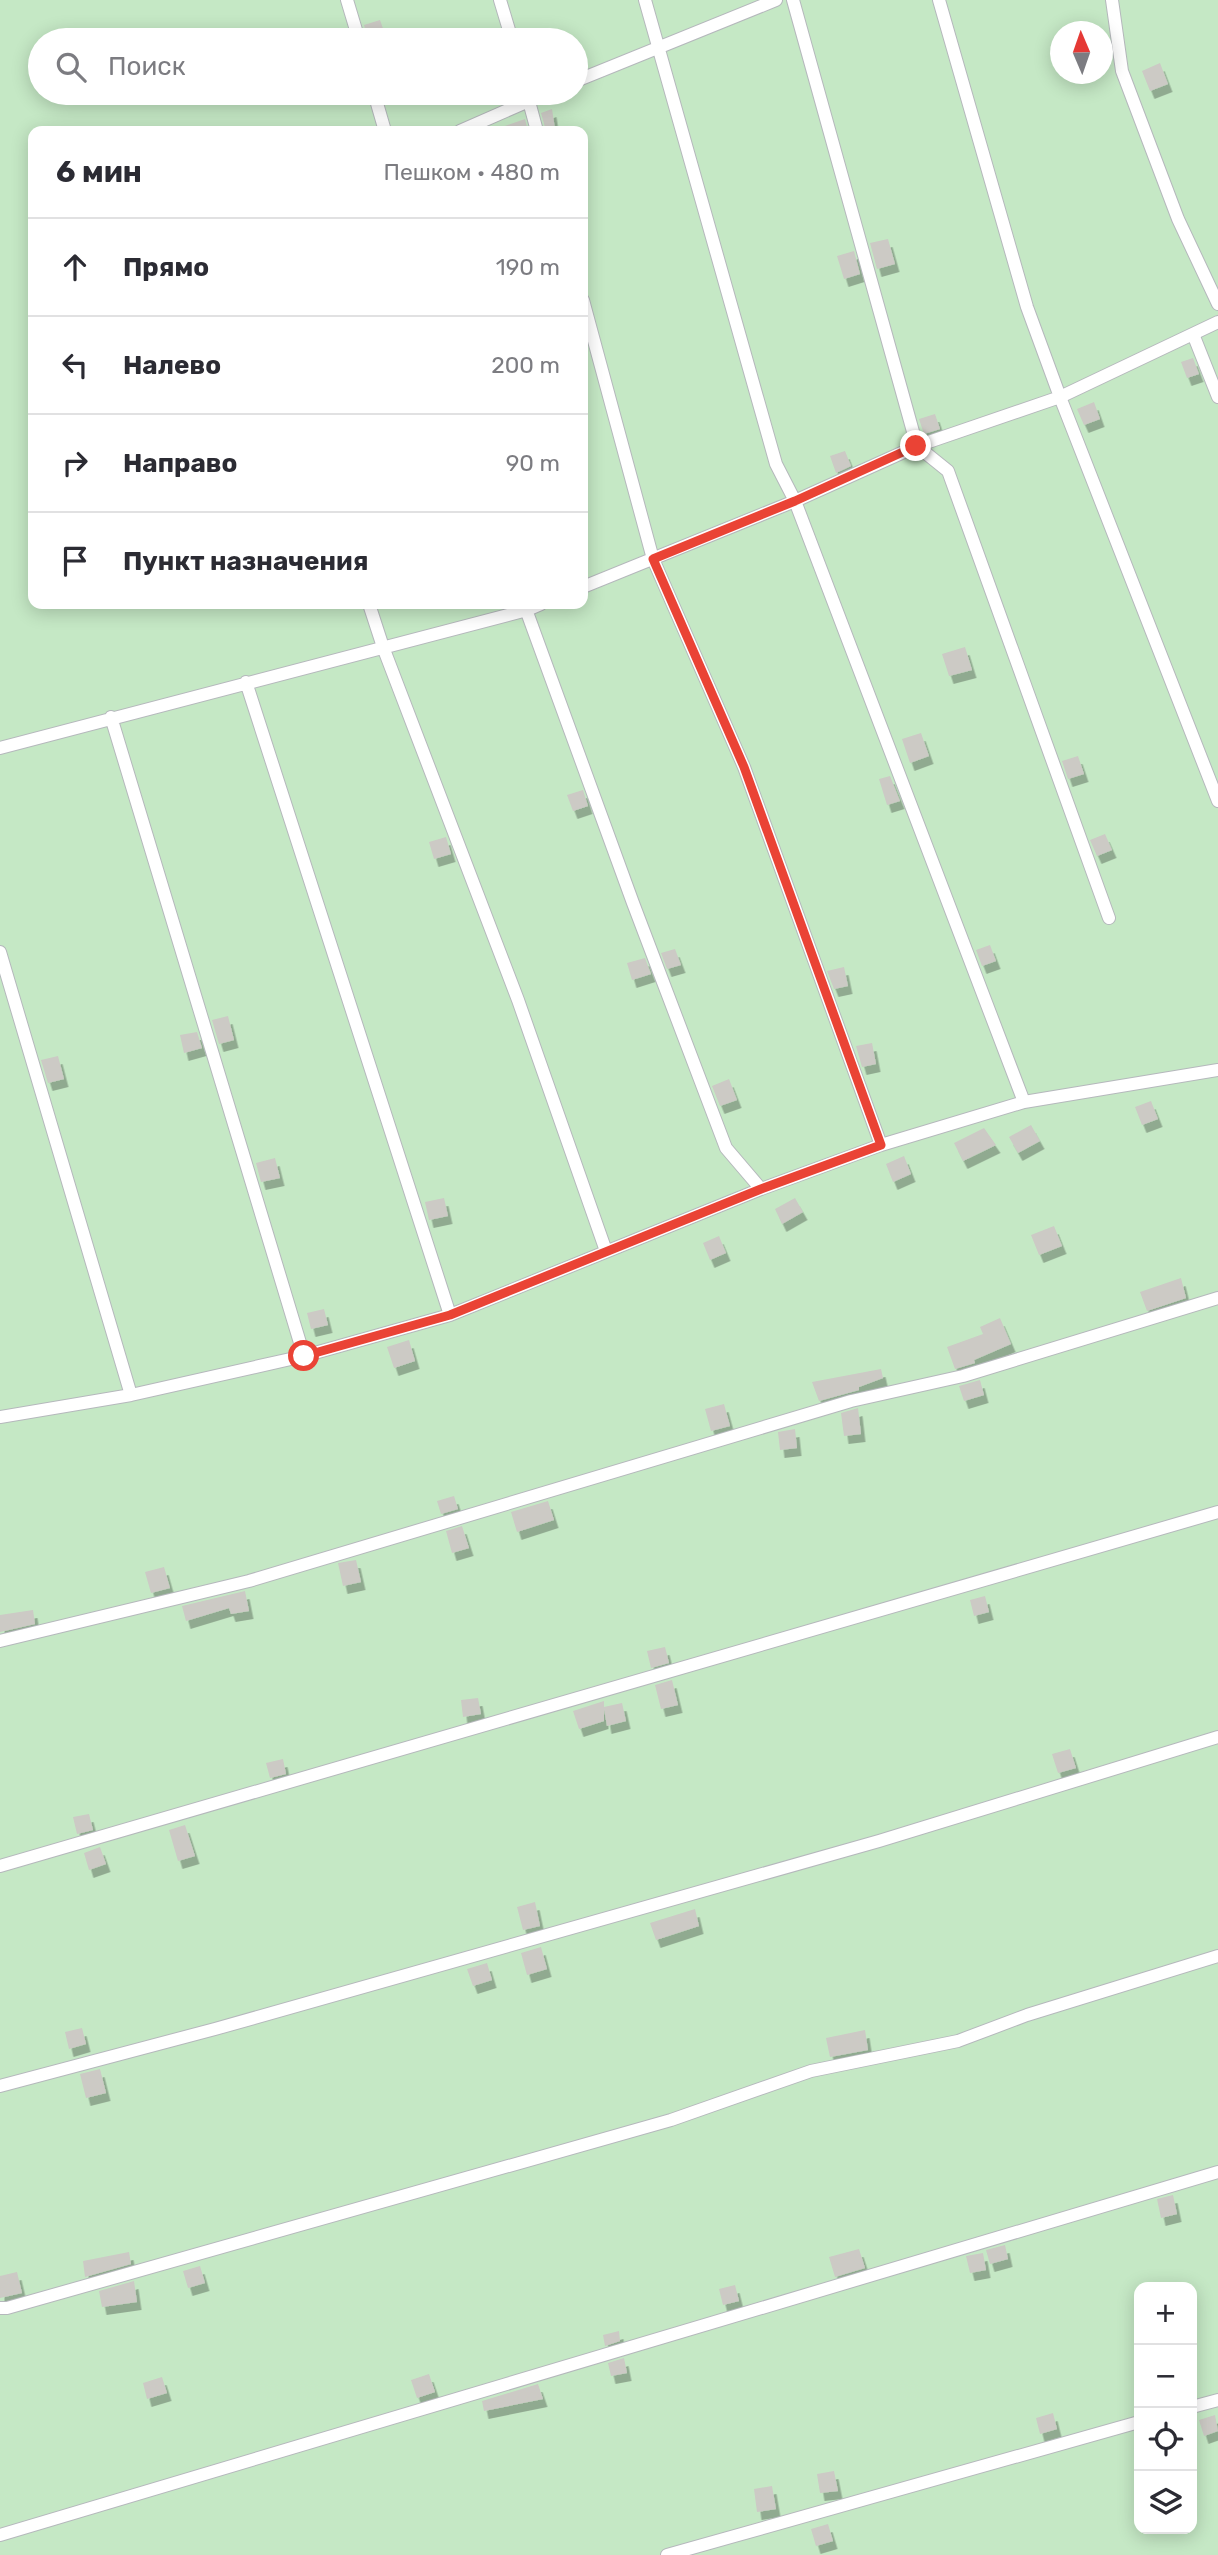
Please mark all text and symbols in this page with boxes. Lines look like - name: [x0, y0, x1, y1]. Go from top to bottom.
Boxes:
- north arrow: [1050, 21, 1113, 84]
- search box: [28, 28, 588, 105]
- icon: search: [52, 48, 90, 86]
- text: Поиск: [108, 51, 186, 82]
- text: 6 мин: [56, 154, 142, 190]
- text: Пешком · 480 m: [383, 158, 560, 186]
- icon: ahead: [56, 248, 94, 286]
- text: Прямо: [123, 252, 209, 283]
- text: 190 m: [496, 253, 560, 281]
- icon: left: [56, 346, 94, 384]
- text: Налево: [123, 350, 221, 381]
- text: 200 m: [491, 351, 560, 379]
- route end: [900, 430, 931, 461]
- icon: right: [56, 444, 94, 482]
- text: Направо: [123, 448, 237, 479]
- text: 90 m: [506, 449, 560, 477]
- icon: arrive: [56, 542, 94, 580]
- text: Пункт назначения: [123, 546, 368, 577]
- route start: [288, 1340, 319, 1371]
- map controls: [1134, 2282, 1197, 2534]
- button: +: [1134, 2282, 1197, 2345]
- button: −: [1134, 2345, 1197, 2408]
- button: locate: [1134, 2408, 1197, 2471]
- button: layers: [1134, 2471, 1197, 2534]

